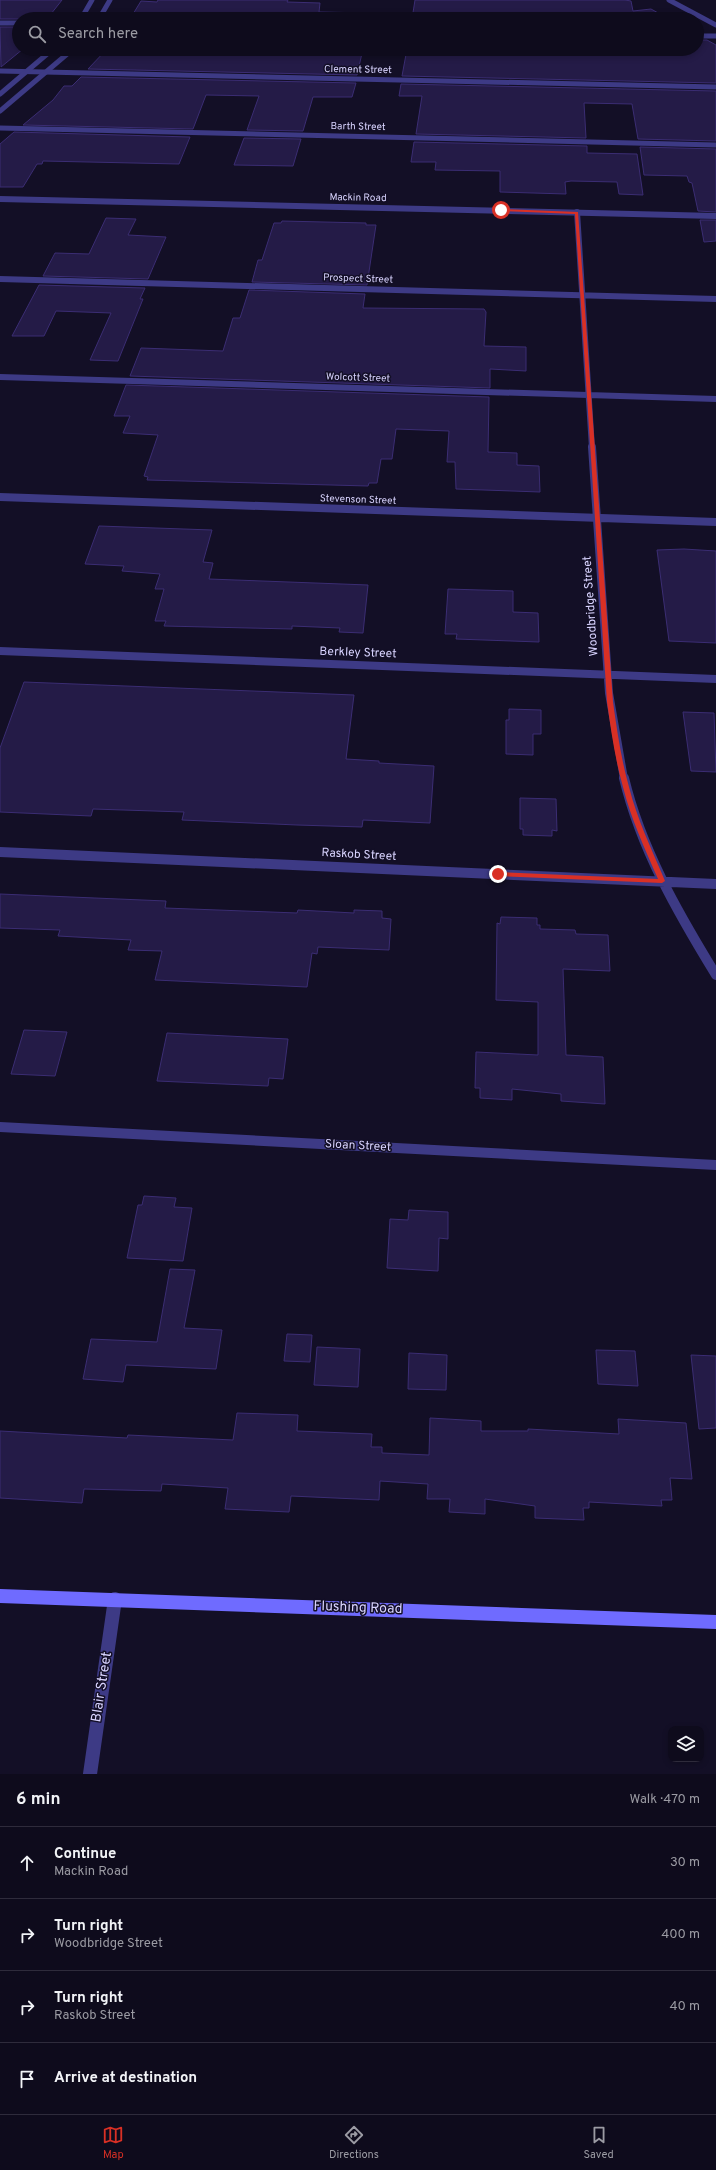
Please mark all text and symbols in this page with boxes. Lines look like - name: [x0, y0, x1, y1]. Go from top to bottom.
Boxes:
- search box: [12, 12, 704, 56]
- icon: search: [26, 23, 48, 45]
- text: Search here: [58, 25, 138, 44]
- street label: Clement Street: [324, 63, 392, 77]
- street label: Barth Street: [330, 120, 386, 134]
- street label: Mackin Road: [329, 191, 387, 205]
- route start: [492, 201, 510, 219]
- street label: Prospect Street: [323, 271, 393, 287]
- street label: Wolcott Street: [326, 370, 391, 386]
- street label: Stevenson Street: [320, 492, 397, 508]
- street label: Woodbridge Street: [580, 555, 602, 657]
- street label: Berkley Street: [319, 644, 397, 662]
- street label: Raskob Street: [321, 845, 397, 865]
- route end: [489, 865, 507, 883]
- street label: Sloan Street: [324, 1136, 392, 1156]
- street label: Flushing Road: [313, 1598, 403, 1618]
- street label: Blair Street: [88, 1651, 116, 1723]
- map controls: [668, 1726, 704, 1762]
- button: layers: [668, 1726, 704, 1762]
- text: 6 min: [16, 1789, 60, 1811]
- text: Walk · 470 m: [629, 1792, 700, 1808]
- text: Continue: [54, 1845, 116, 1864]
- icon: ahead: [16, 1852, 38, 1874]
- text: 30 m: [670, 1855, 700, 1871]
- text: Mackin Road: [54, 1864, 128, 1880]
- text: Turn right: [54, 1917, 123, 1936]
- icon: right: [16, 1924, 38, 1946]
- text: 400 m: [661, 1927, 700, 1943]
- text: Woodbridge Street: [54, 1936, 163, 1952]
- text: Turn right: [54, 1989, 123, 2008]
- icon: right: [16, 1996, 38, 2018]
- text: 40 m: [670, 1999, 700, 2015]
- text: Raskob Street: [54, 2008, 135, 2024]
- icon: arrive: [16, 2068, 38, 2090]
- text: Arrive at destination: [54, 2069, 197, 2088]
- tab: Map: [102, 2124, 124, 2162]
- tab: Directions: [329, 2124, 379, 2162]
- tab: Saved: [583, 2124, 614, 2162]

